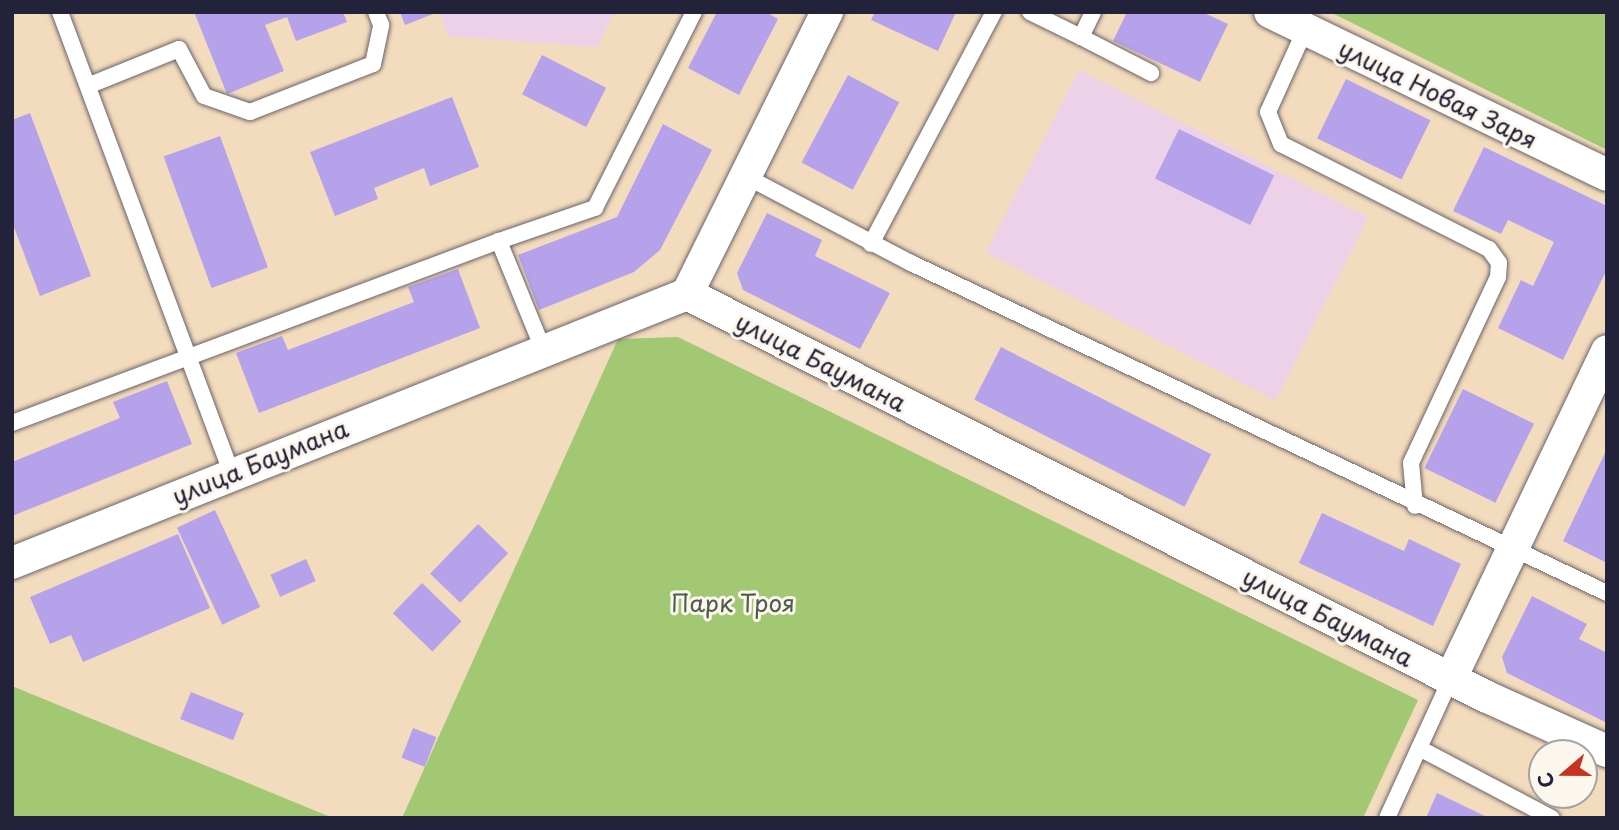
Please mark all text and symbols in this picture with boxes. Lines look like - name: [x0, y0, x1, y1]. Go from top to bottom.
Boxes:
- street label: улица Новая Заря: [1334, 33, 1542, 155]
- street label: улица Баумана: [731, 307, 911, 417]
- street label: улица Баумана: [168, 413, 352, 511]
- street label: улица Баумана: [1238, 562, 1418, 672]
- park label: Парк Троя: [671, 589, 795, 617]
- north arrow: [1528, 739, 1598, 809]
- text: С: [1530, 769, 1561, 792]

